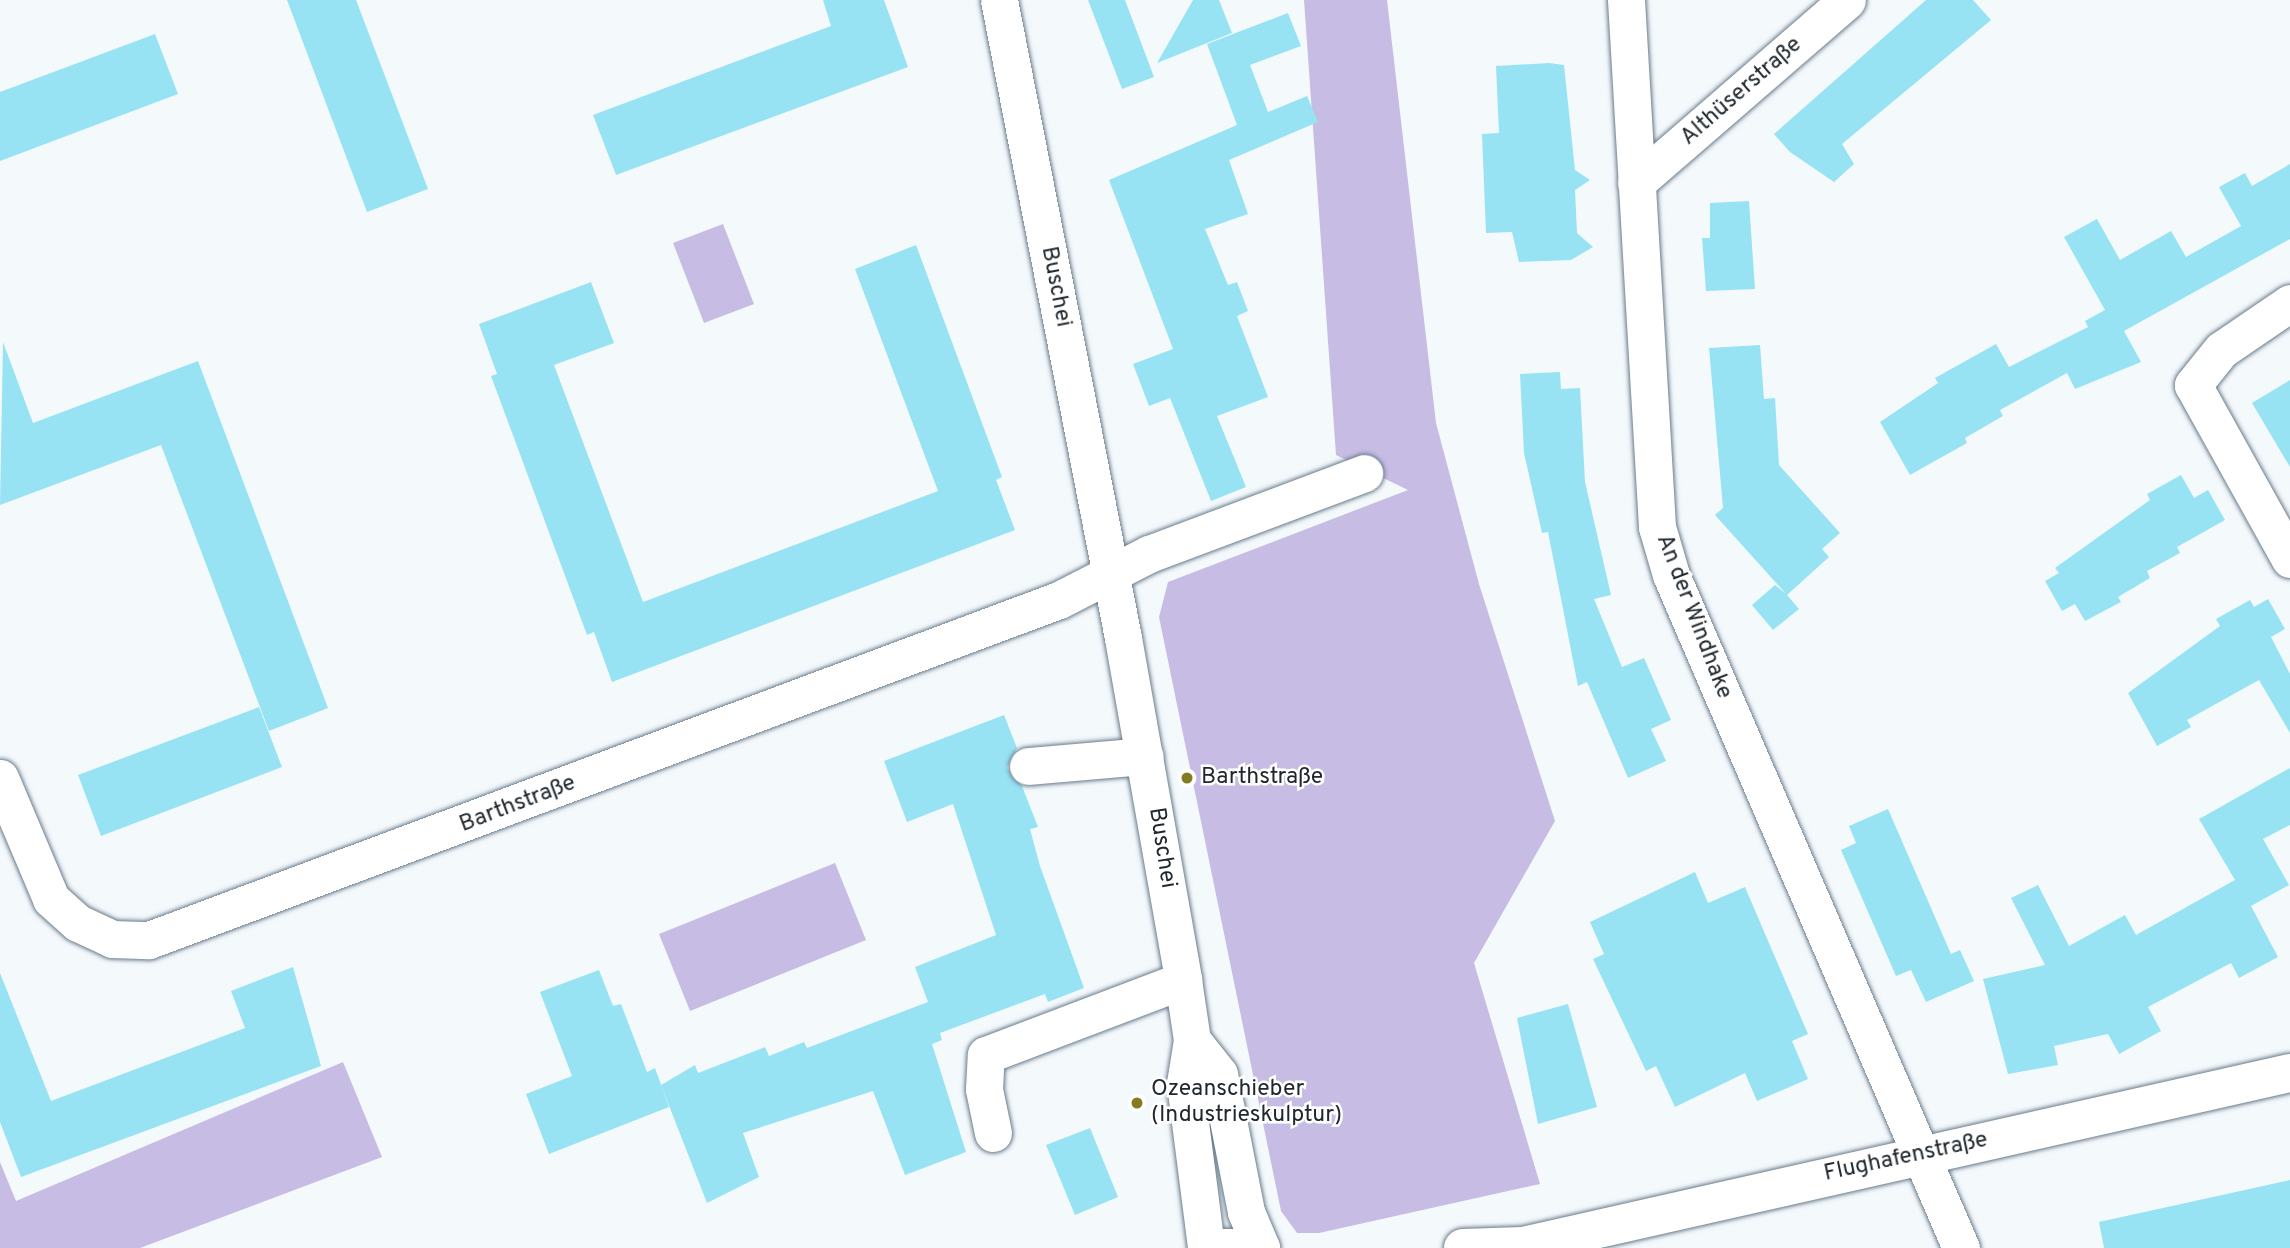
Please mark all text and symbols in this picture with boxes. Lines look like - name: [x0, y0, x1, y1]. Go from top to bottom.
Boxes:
- street label: Althüserstraße: [1676, 32, 1808, 152]
- street label: Buschei: [1034, 244, 1076, 330]
- street label: An der Windhake: [1649, 531, 1737, 703]
- place label: Barthstraße: [1201, 764, 1323, 792]
- street label: Barthstraße: [456, 770, 580, 840]
- marker: Barthstraße: [1179, 770, 1195, 786]
- street label: Buschei: [1141, 806, 1181, 890]
- place label: Ozeanschieber (Industrieskulptur): [1151, 1076, 1342, 1130]
- marker: Ozeanschieber (Industrieskulptur): [1129, 1095, 1145, 1111]
- street label: Flughafenstraße: [1822, 1127, 1990, 1189]

